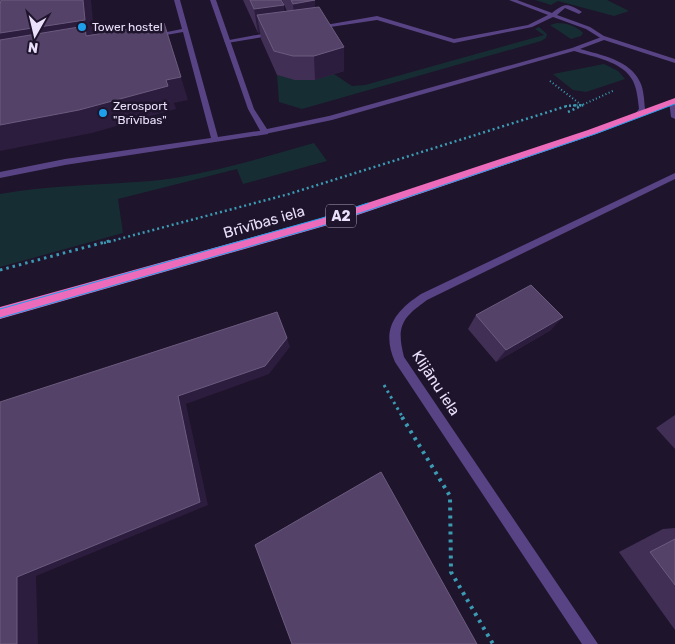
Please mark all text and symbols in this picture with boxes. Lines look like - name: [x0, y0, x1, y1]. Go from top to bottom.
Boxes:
- north arrow: [10, 10, 60, 60]
- place label: Tower hostel: [92, 20, 163, 34]
- marker: Tower hostel: [76, 21, 88, 33]
- text: N: [27, 38, 39, 56]
- place label: Zerosport "Brīvības": [113, 99, 168, 127]
- marker: Zerosport "Brīvības": [97, 107, 109, 119]
- street label: Brīvības iela: [221, 202, 307, 242]
- road number: A2: [326, 205, 356, 228]
- street label: Klijānu iela: [408, 347, 464, 419]

